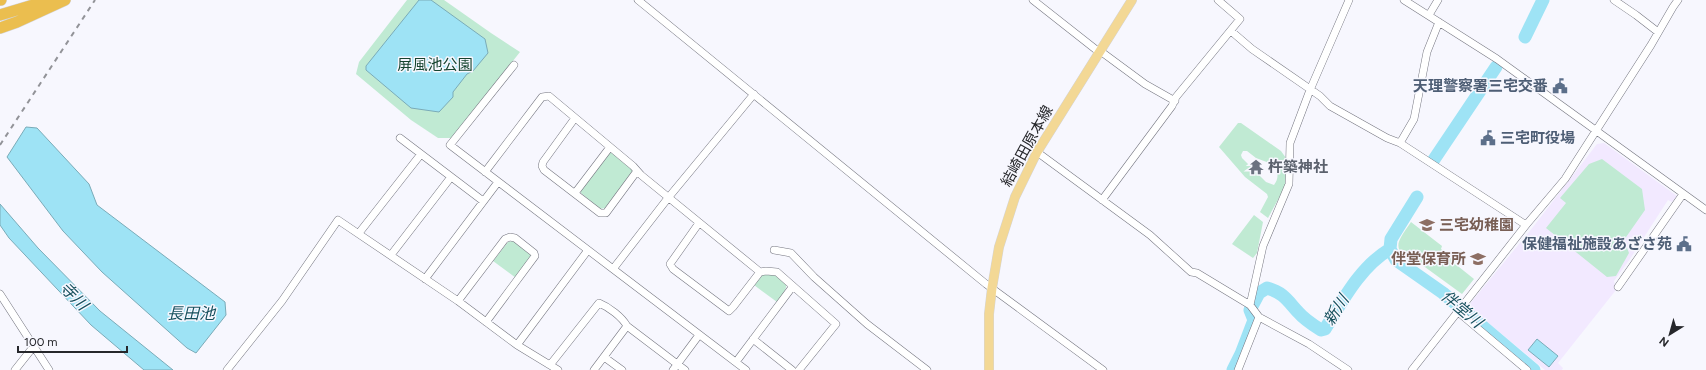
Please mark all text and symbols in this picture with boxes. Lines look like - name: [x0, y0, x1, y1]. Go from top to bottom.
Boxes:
- park label: 屏風池公園: [397, 56, 473, 74]
- place label: 天理警察署三宅交番: [1413, 77, 1548, 95]
- public building icon: 天理警察署三宅交番: [1551, 77, 1569, 95]
- street label: 結崎田原本線: [997, 102, 1057, 190]
- public building icon: 三宅町役場: [1479, 129, 1497, 147]
- place label: 三宅町役場: [1500, 129, 1575, 147]
- temple icon: 杵築神社: [1247, 158, 1265, 176]
- place label: 杵築神社: [1268, 158, 1328, 176]
- school or university icon: 三宅幼稚園: [1418, 216, 1436, 234]
- place label: 三宅幼稚園: [1439, 216, 1514, 234]
- place label: 保健福祉施設あざさ苑: [1522, 235, 1672, 253]
- public building icon: 保健福祉施設あざさ苑: [1675, 235, 1693, 253]
- place label: 伴堂保育所: [1391, 250, 1466, 268]
- school or university icon: 伴堂保育所: [1469, 250, 1487, 268]
- water label: 寺川: [56, 278, 93, 315]
- water label: 伴堂川: [1438, 286, 1488, 333]
- water label: 新川: [1319, 290, 1354, 329]
- water label: 長田池: [167, 304, 217, 323]
- north arrow: [1650, 314, 1690, 354]
- scale bar: [18, 328, 127, 354]
- text: N: [1657, 334, 1672, 349]
- text: 100 m: [24, 335, 58, 349]

